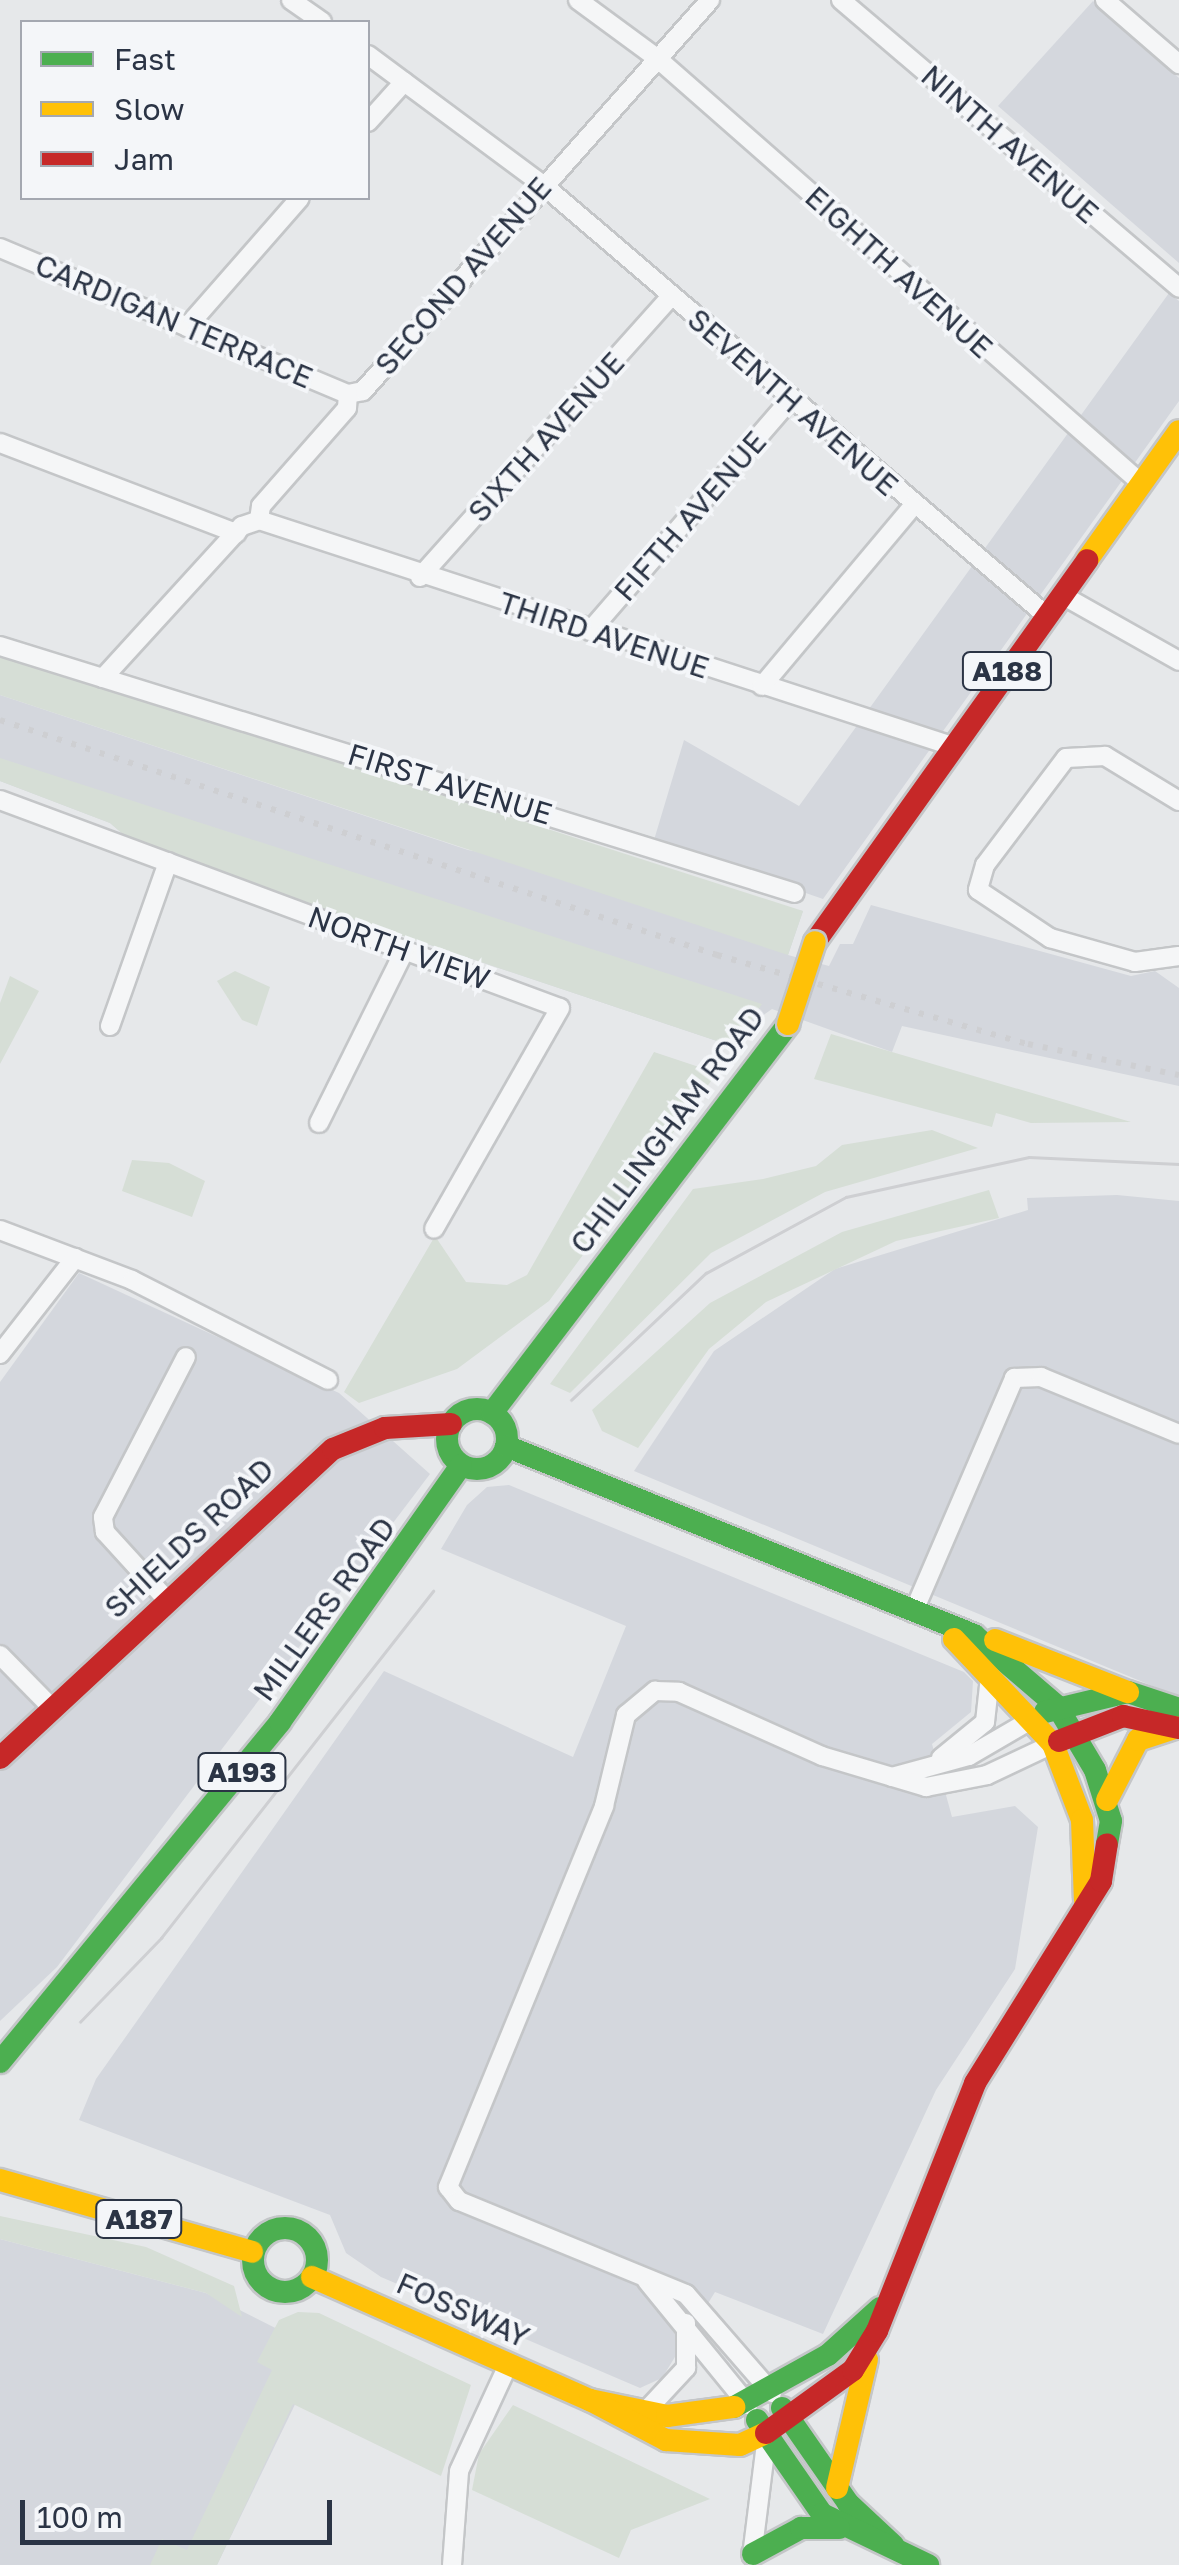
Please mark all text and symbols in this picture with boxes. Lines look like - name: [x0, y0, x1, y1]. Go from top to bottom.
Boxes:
- legend: [20, 20, 370, 200]
- text: Fast: [114, 41, 176, 77]
- street label: NINTH AVENUE: [914, 57, 1106, 231]
- text: Slow: [114, 91, 185, 127]
- text: Jam: [114, 141, 174, 177]
- street label: SECOND AVENUE: [367, 170, 559, 382]
- street label: EIGHTH AVENUE: [798, 179, 1000, 365]
- street label: CARDIGAN TERRACE: [30, 246, 318, 396]
- street label: SEVENTH AVENUE: [681, 301, 905, 503]
- street label: SIXTH AVENUE: [460, 345, 632, 529]
- street label: FIFTH AVENUE: [606, 424, 774, 608]
- street label: THIRD AVENUE: [495, 584, 713, 686]
- road number: A188: [960, 648, 1054, 694]
- street label: FIRST AVENUE: [344, 736, 556, 832]
- street label: NORTH VIEW: [303, 898, 495, 998]
- street label: CHILLINGHAM ROAD: [563, 1000, 771, 1260]
- street label: SHIELDS ROAD: [97, 1451, 281, 1625]
- street label: MILLERS ROAD: [245, 1510, 403, 1708]
- road number: A193: [197, 1749, 287, 1795]
- road number: A187: [94, 2196, 184, 2242]
- street label: FOSSWAY: [391, 2265, 535, 2355]
- scale bar: [25, 2480, 338, 2542]
- text: 100 m: [37, 2499, 123, 2535]

